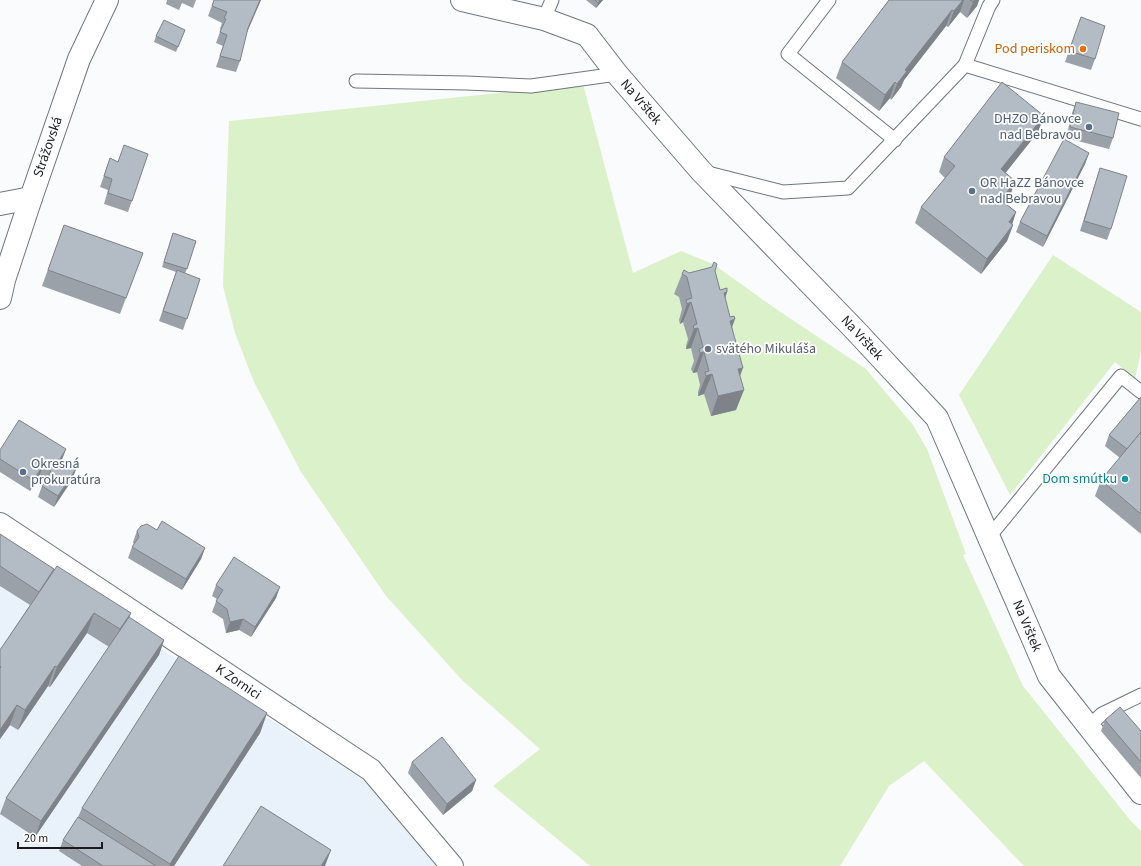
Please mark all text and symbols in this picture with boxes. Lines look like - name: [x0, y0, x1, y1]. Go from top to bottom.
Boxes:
- place label: Pod periskom: [994, 39, 1075, 59]
- marker: Pod periskom: [1078, 44, 1088, 54]
- street label: Na Vrštek: [616, 75, 667, 129]
- place label: DHZO Bánovce nad Bebravou: [994, 109, 1081, 145]
- street label: Strážovská: [28, 114, 68, 180]
- marker: DHZO Bánovce nad Bebravou: [1084, 122, 1094, 132]
- place label: OR HaZZ Bánovce nad Bebravou: [980, 173, 1084, 209]
- marker: OR HaZZ Bánovce nad Bebravou: [967, 186, 977, 196]
- street label: Na Vrštek: [836, 311, 888, 365]
- place label: svätého Mikuláša: [716, 339, 816, 359]
- marker: svätého Mikuláša: [703, 344, 713, 354]
- place label: Okresná prokuratúra: [31, 454, 101, 490]
- marker: Okresná prokuratúra: [18, 467, 28, 477]
- place label: Dom smútku: [1042, 469, 1117, 489]
- marker: Dom smútku: [1120, 474, 1130, 484]
- street label: Na Vrštek: [1007, 597, 1047, 655]
- street label: K Zornici: [211, 659, 265, 705]
- scale bar: [18, 824, 102, 850]
- text: 20 m: [24, 830, 48, 847]

